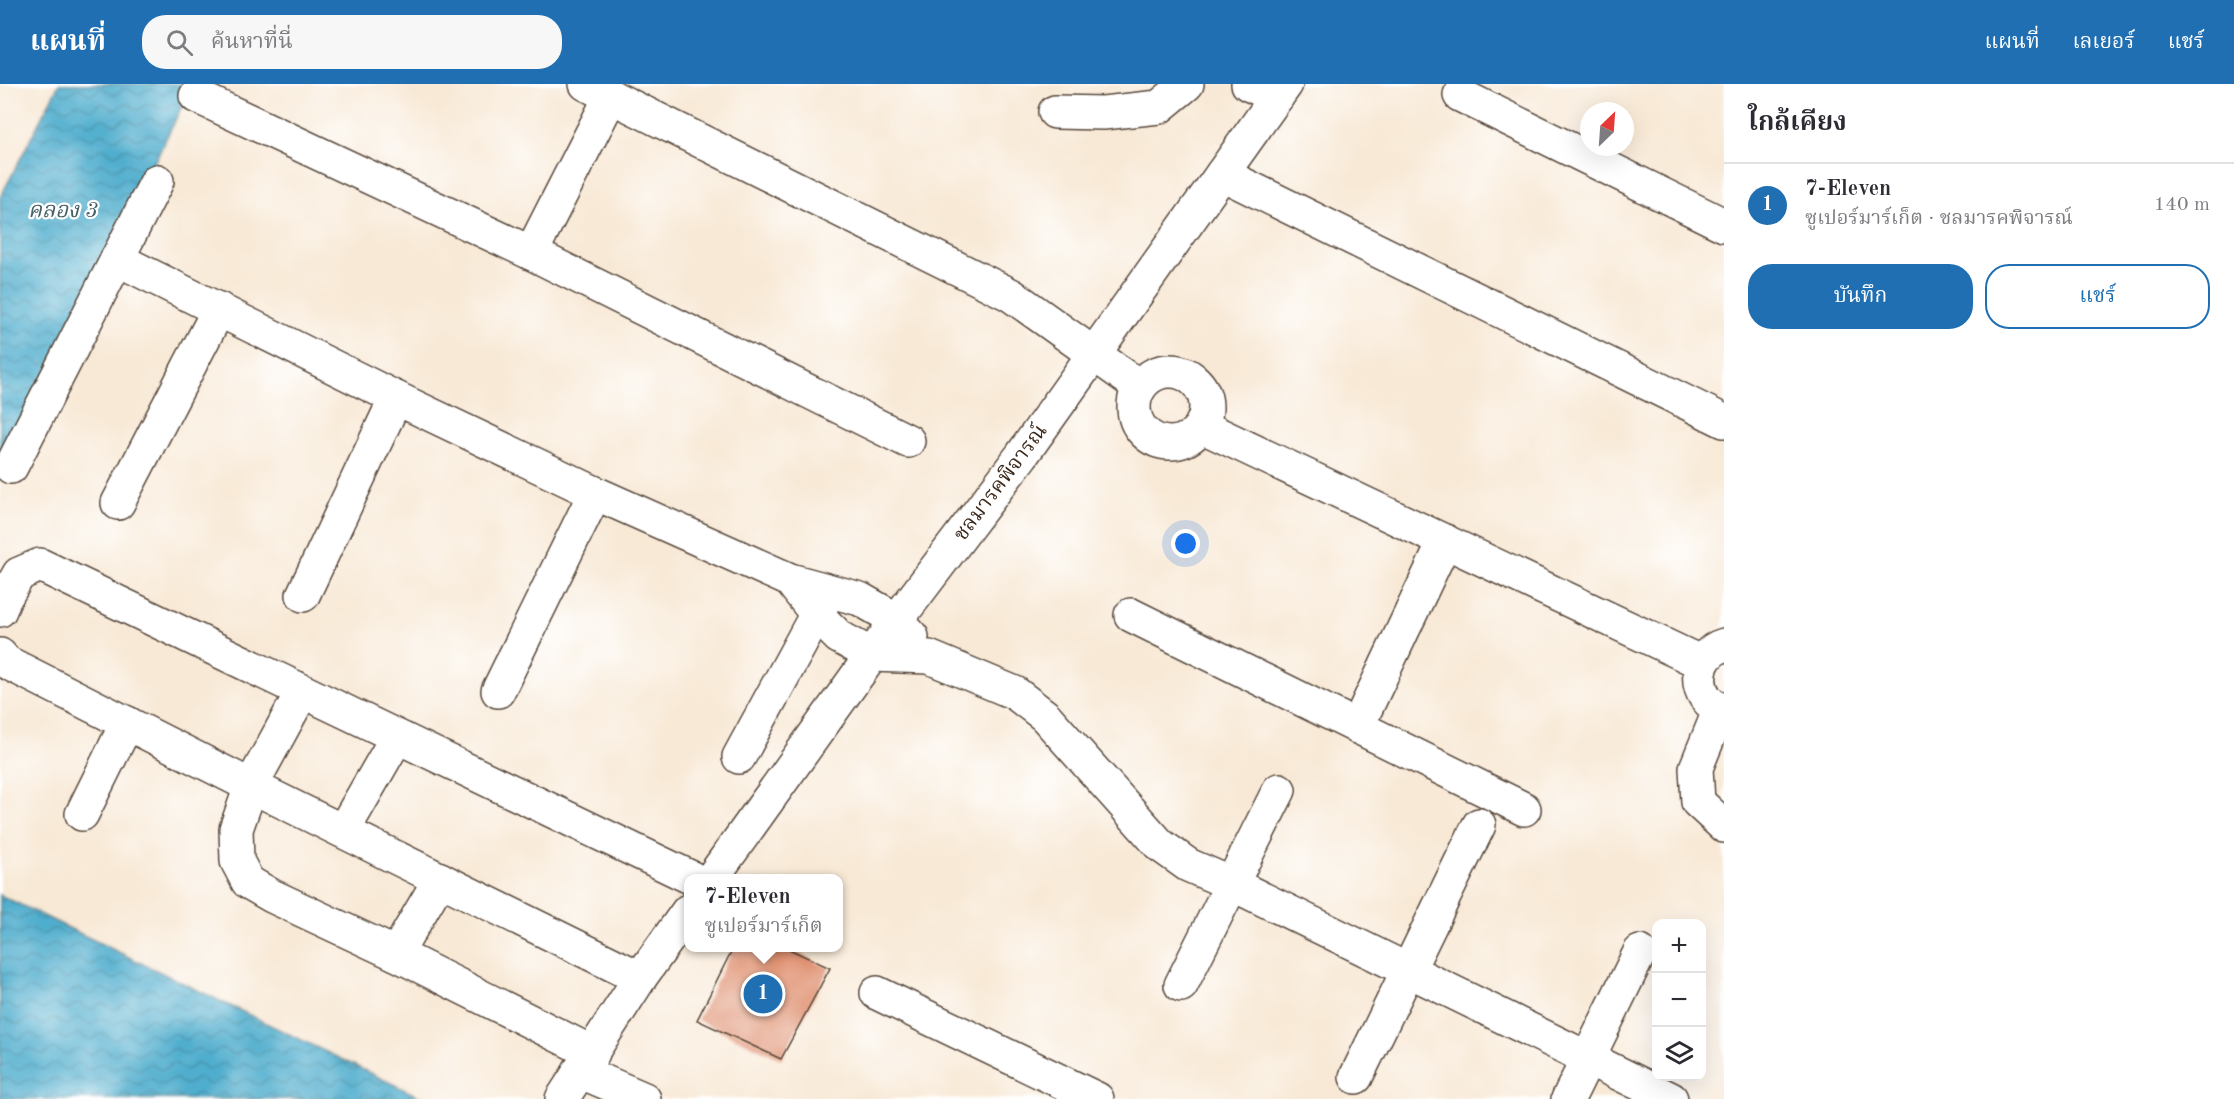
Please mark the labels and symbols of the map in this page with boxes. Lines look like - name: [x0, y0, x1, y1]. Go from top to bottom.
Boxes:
- north arrow: [1580, 102, 1634, 156]
- water label: คลอง 3: [28, 200, 98, 222]
- street label: ชลมารคพิจารณ์: [948, 418, 1052, 545]
- your location: [1171, 529, 1200, 558]
- pin: 1: [744, 972, 783, 1016]

